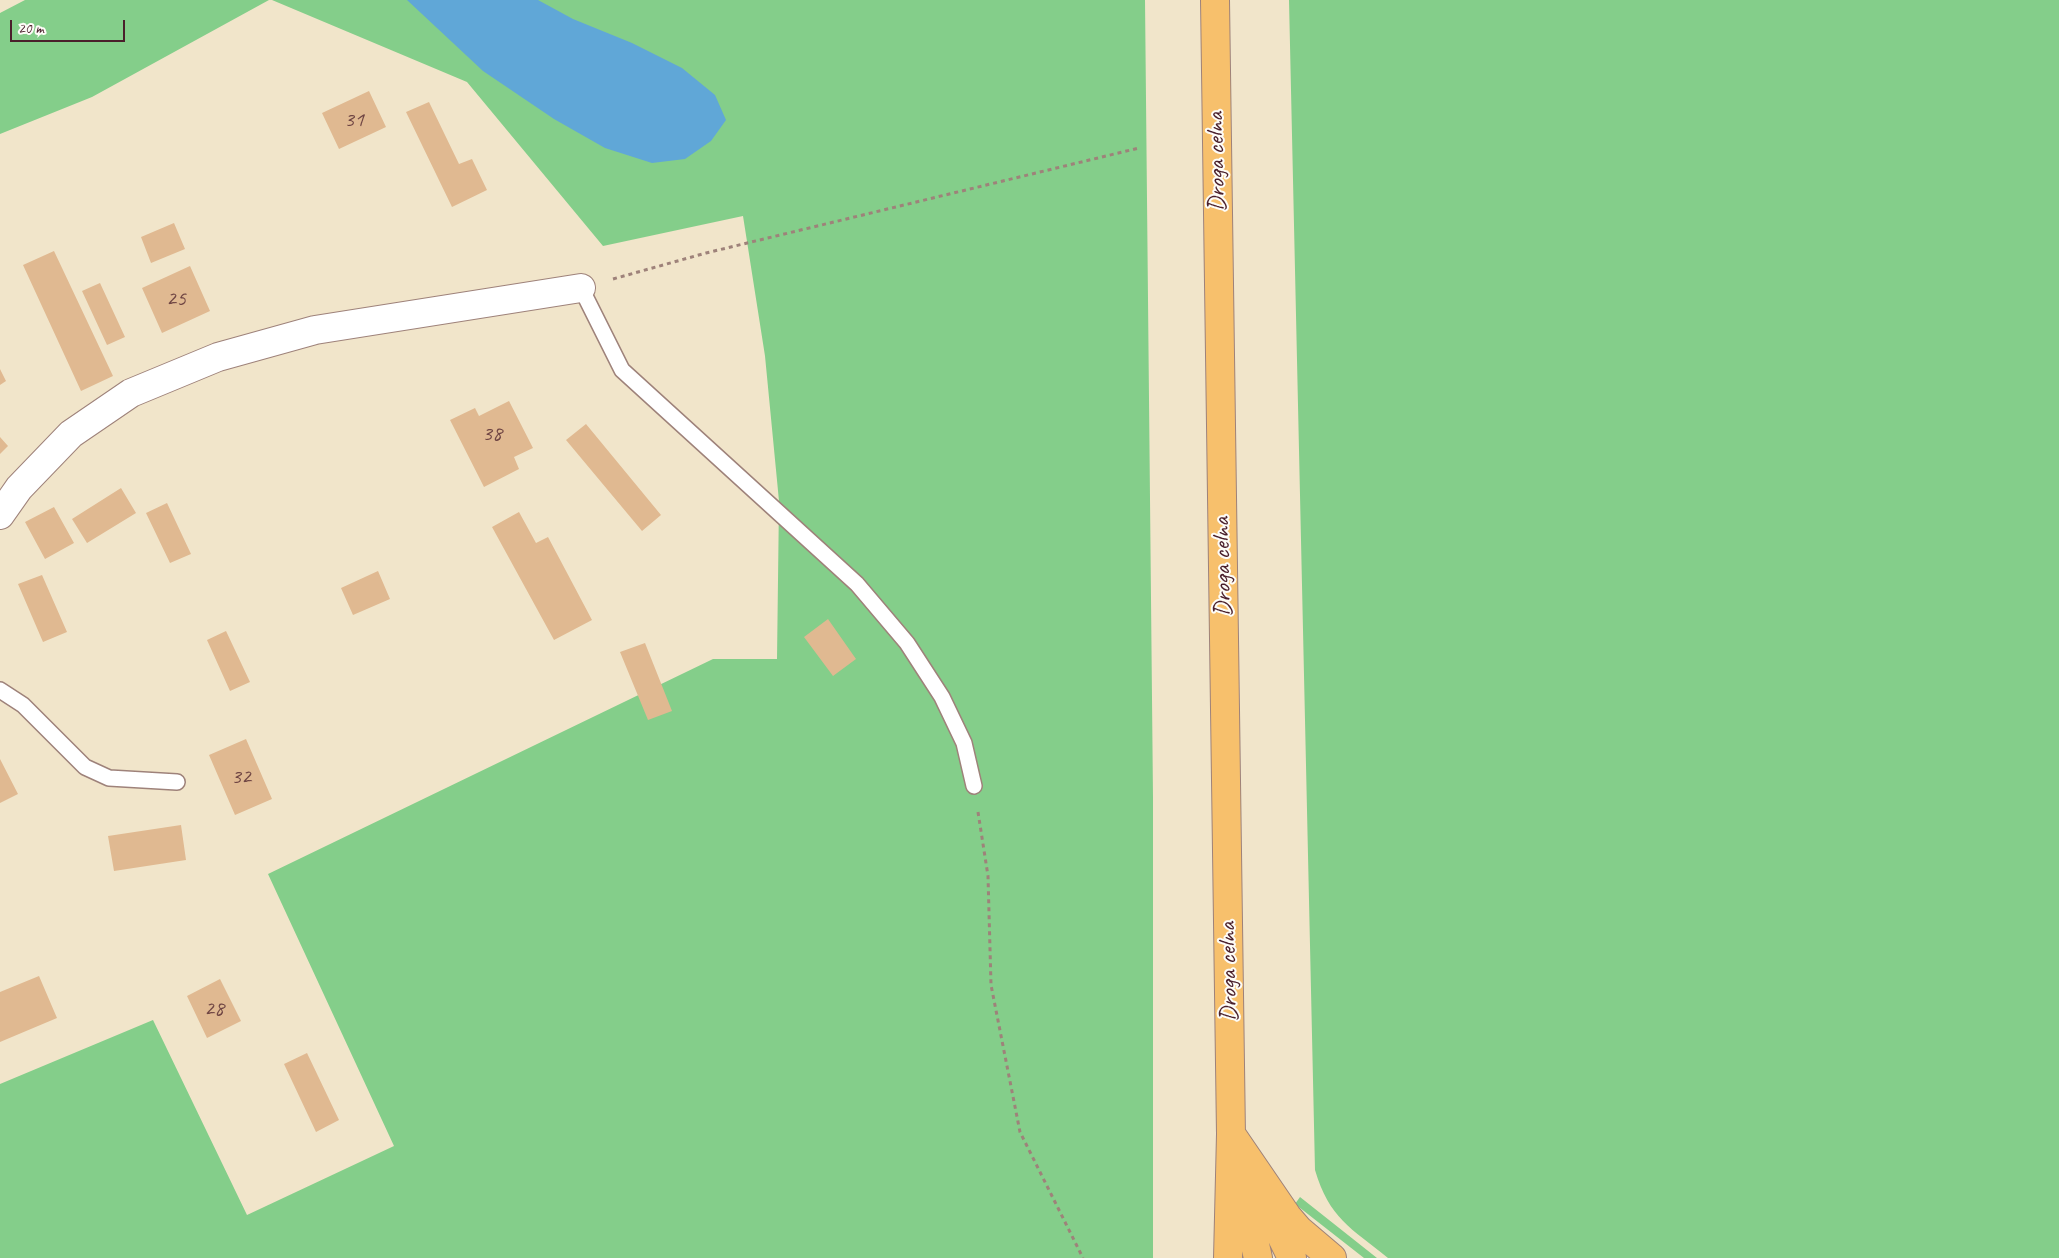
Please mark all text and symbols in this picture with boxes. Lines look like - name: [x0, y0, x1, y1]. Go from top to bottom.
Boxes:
- scale bar: [12, 10, 128, 42]
- text: 20 m: [18, 19, 44, 38]
- house number: 31: [344, 107, 364, 133]
- street label: Droga celna: [1201, 112, 1233, 212]
- house number: 25: [166, 286, 186, 312]
- house number: 38: [482, 421, 502, 447]
- street label: Droga celna: [1207, 517, 1239, 617]
- house number: 32: [231, 764, 251, 790]
- street label: Droga celna: [1213, 922, 1245, 1022]
- house number: 28: [204, 996, 224, 1022]

